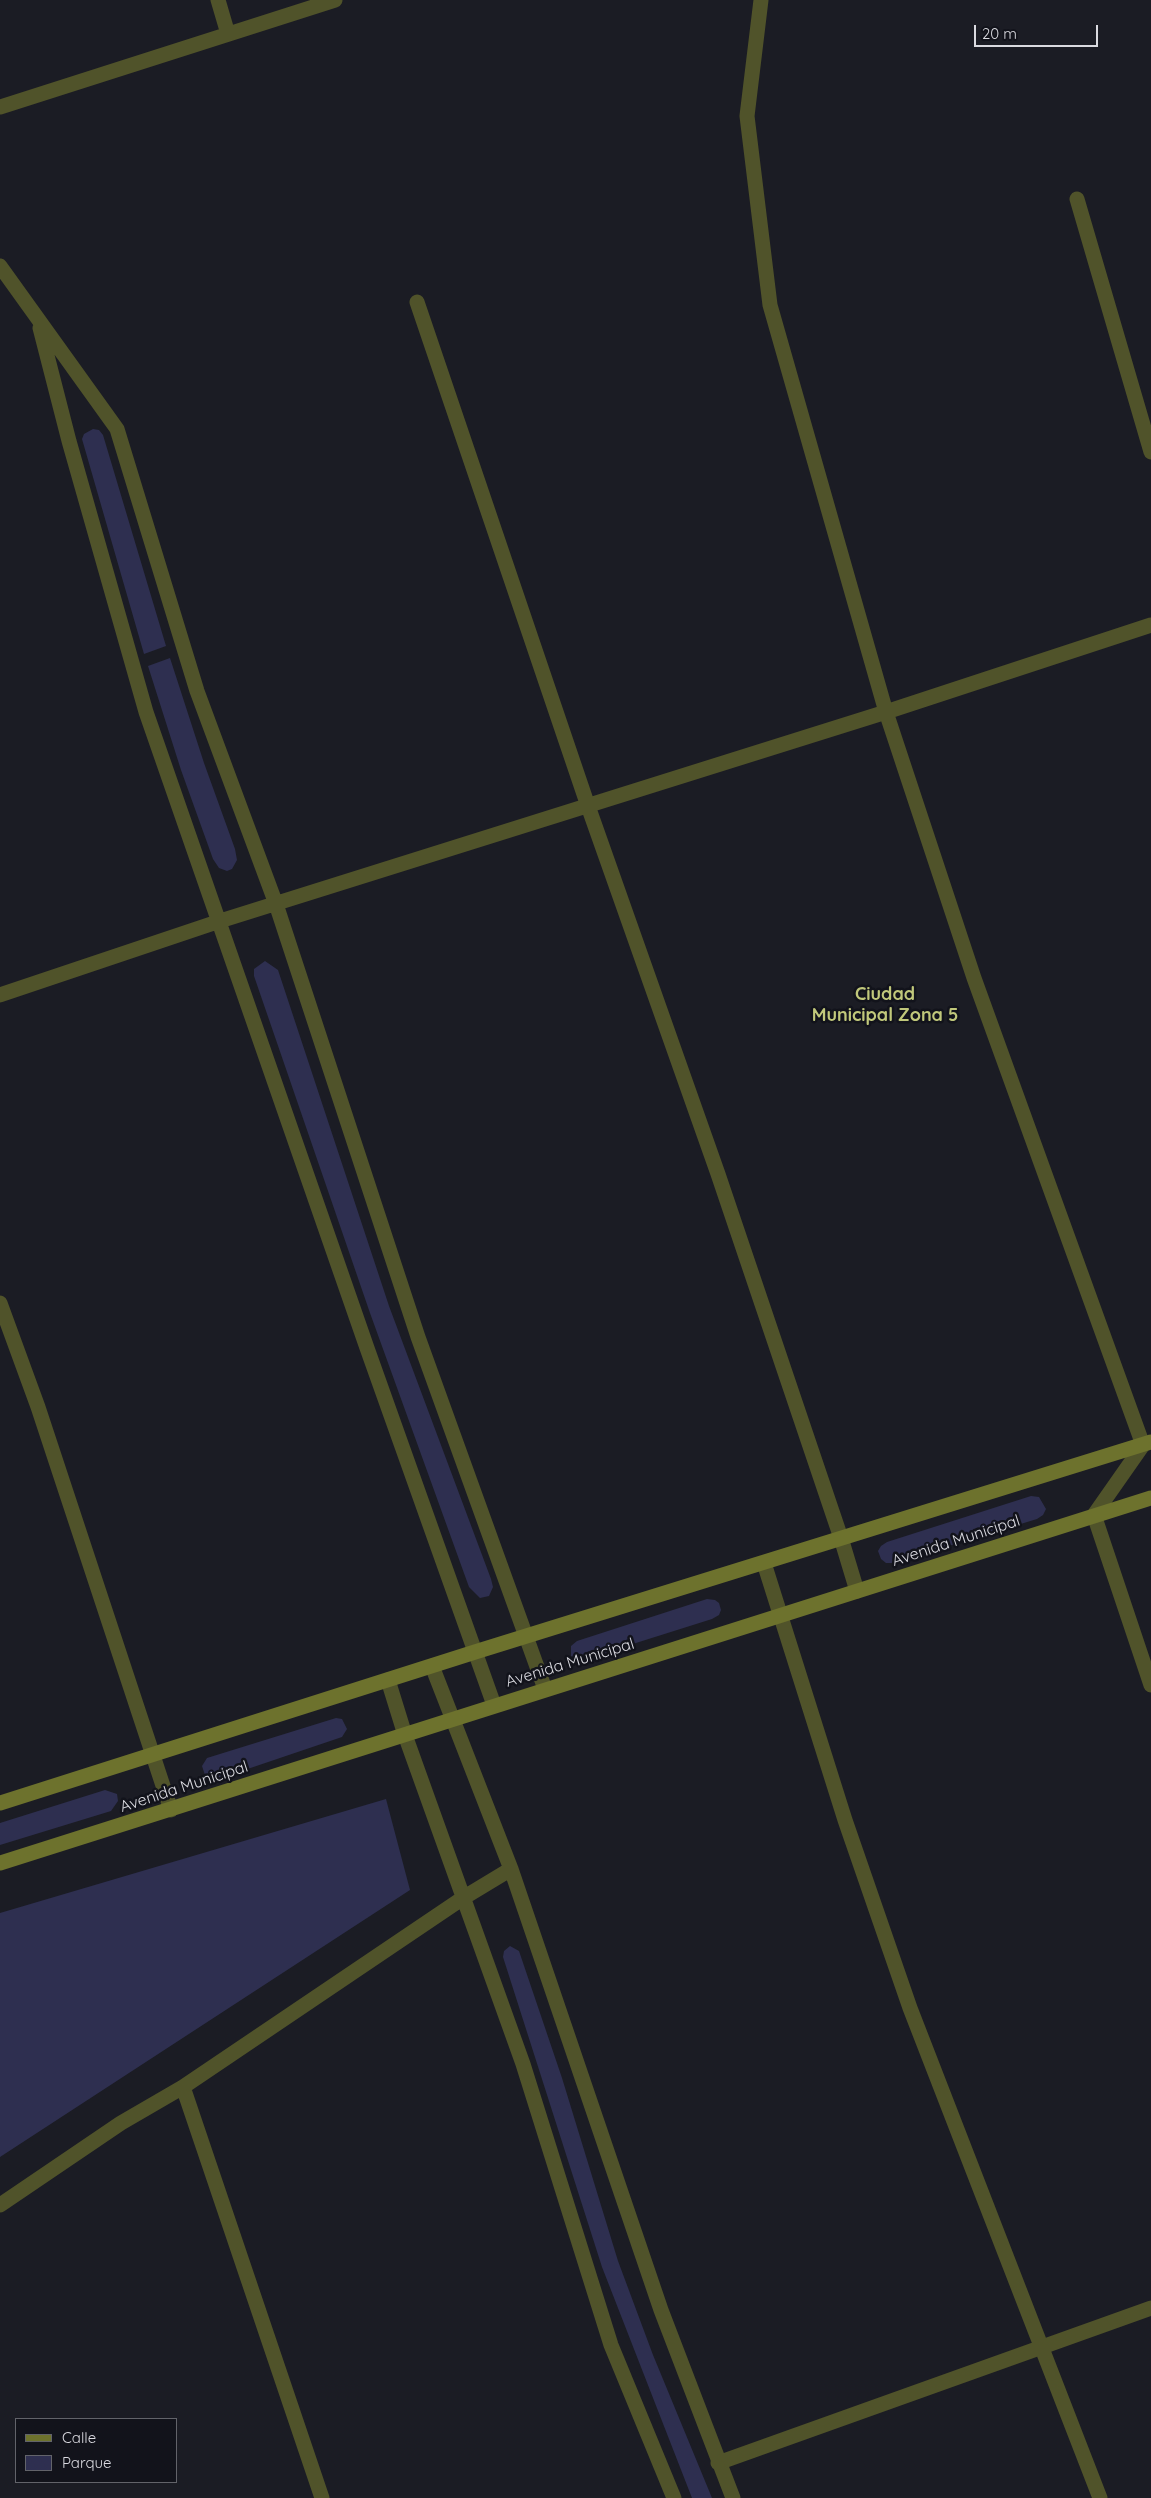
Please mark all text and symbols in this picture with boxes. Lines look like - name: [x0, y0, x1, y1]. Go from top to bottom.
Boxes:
- scale bar: [976, 15, 1100, 47]
- text: 20 m: [982, 24, 1017, 43]
- district label: Ciudad Municipal Zona 5: [812, 984, 958, 1026]
- street label: Avenida Municipal: [890, 1511, 1022, 1571]
- street label: Avenida Municipal: [503, 1634, 637, 1692]
- street label: Avenida Municipal: [118, 1757, 250, 1817]
- legend: [15, 2418, 178, 2483]
- text: Calle: [62, 2428, 96, 2447]
- text: Parque: [62, 2453, 112, 2472]

